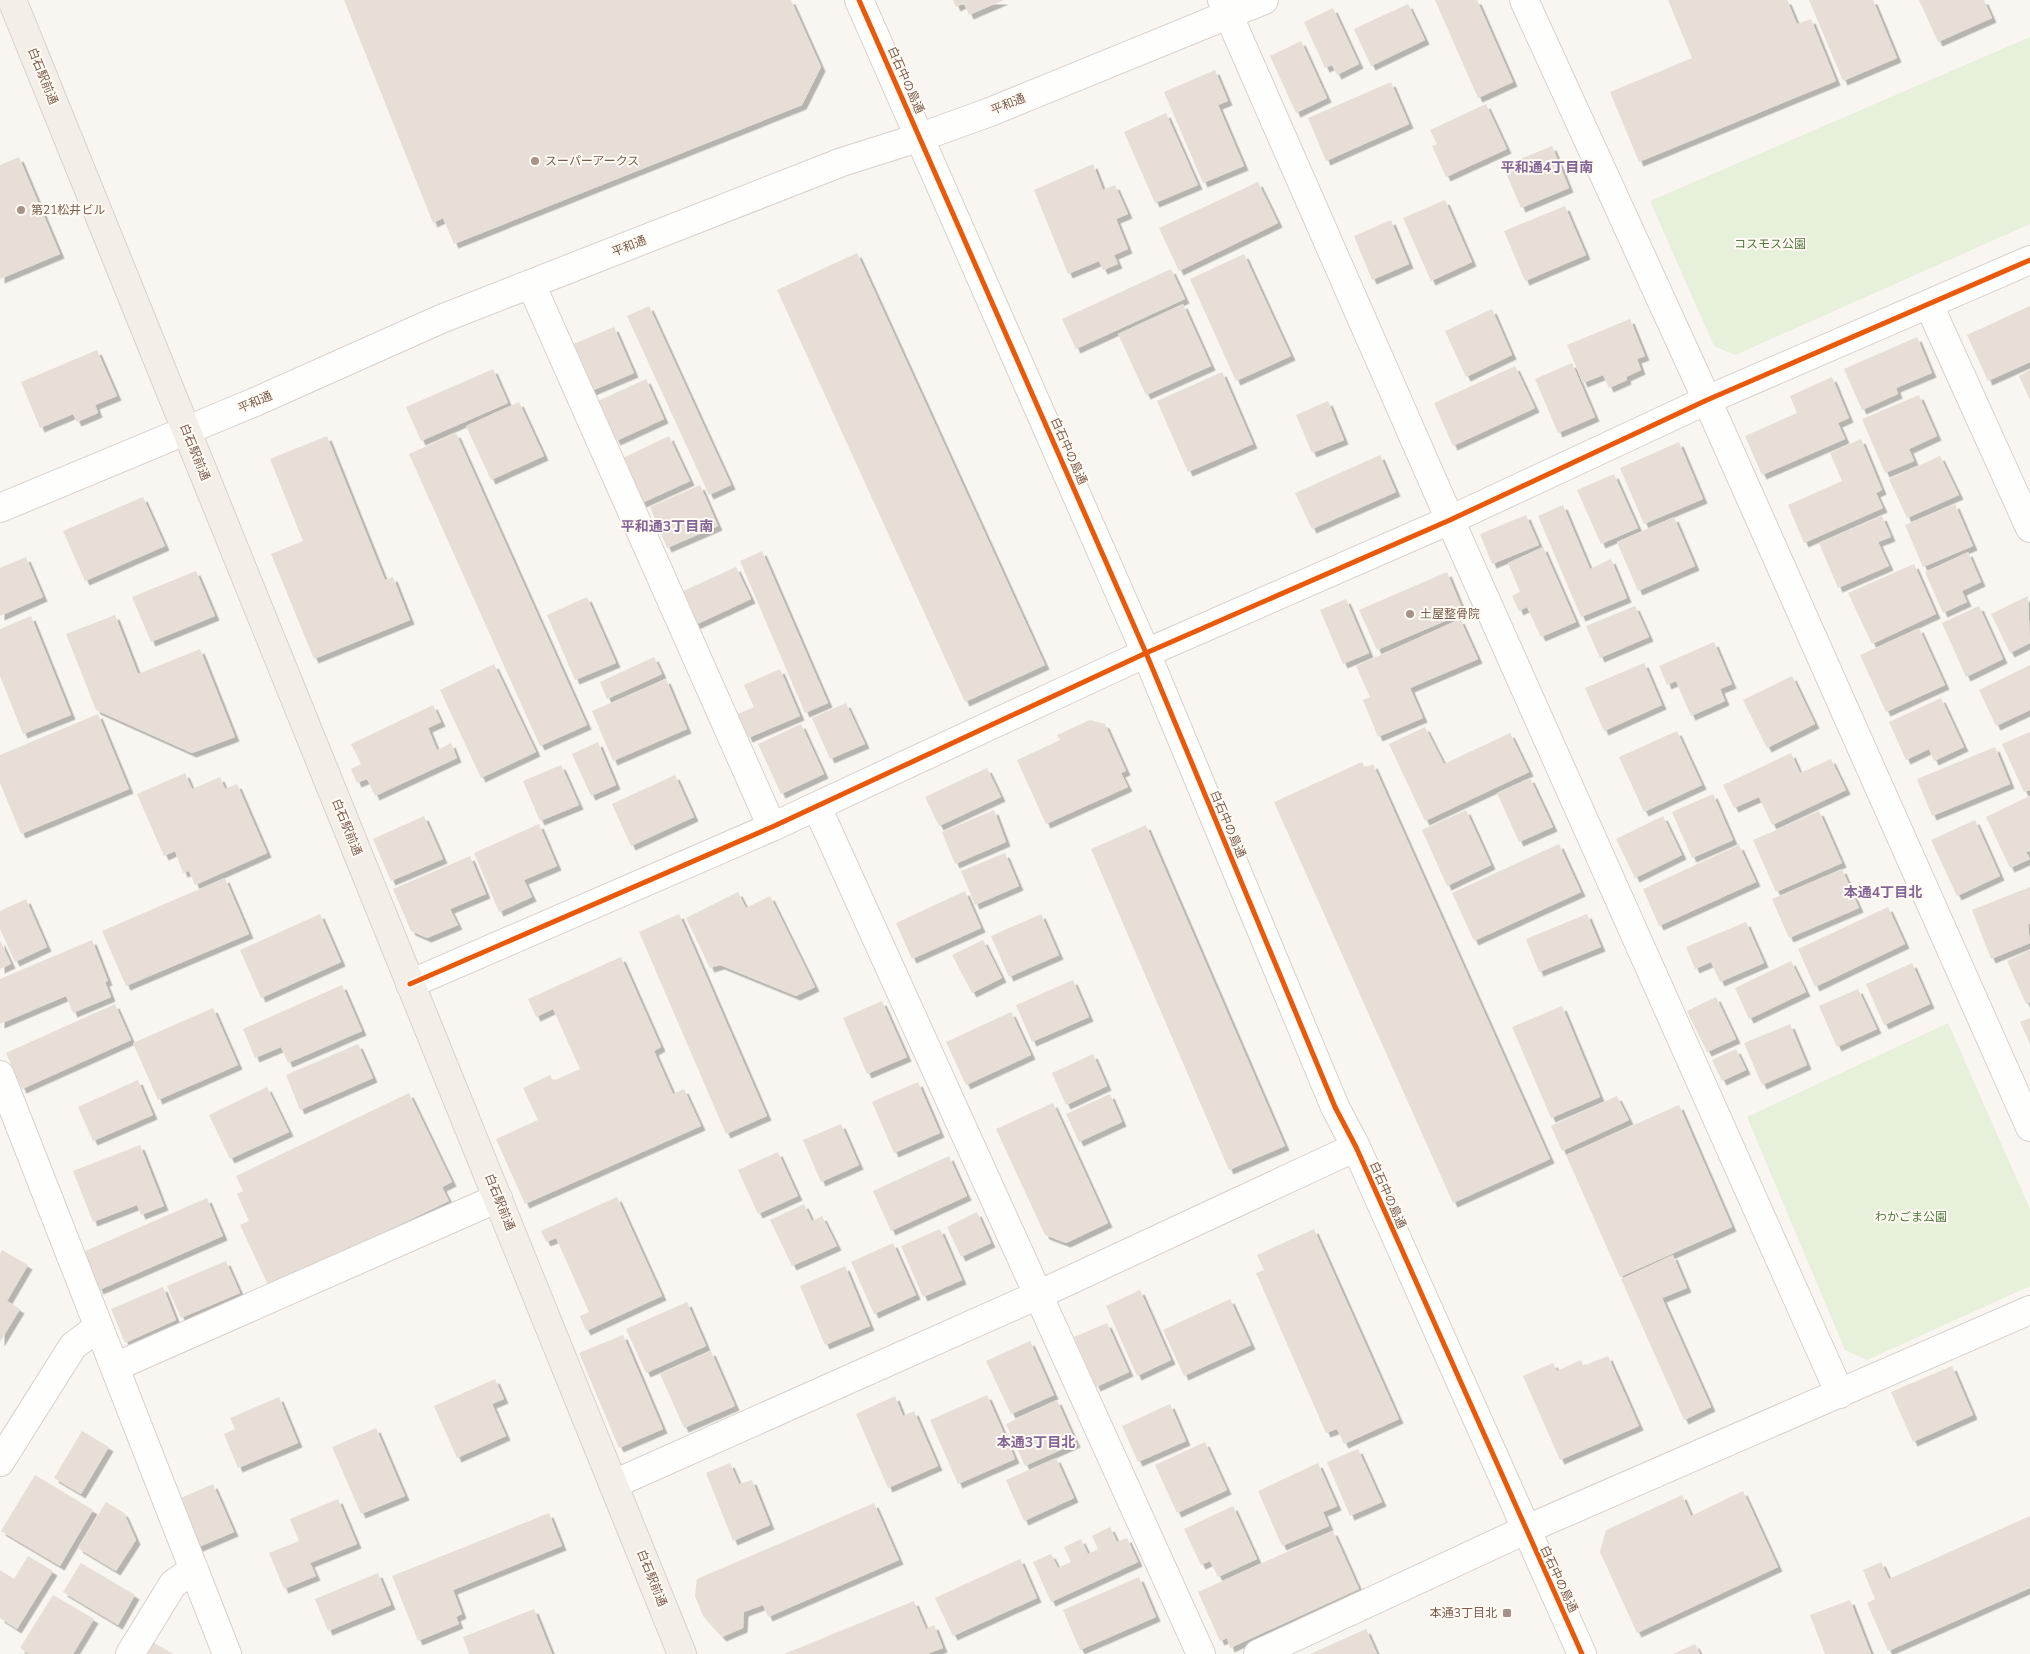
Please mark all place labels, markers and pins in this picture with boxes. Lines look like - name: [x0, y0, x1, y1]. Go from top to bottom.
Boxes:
- place label: スーパーアークス: [545, 153, 639, 169]
- marker: スーパーアークス: [529, 155, 541, 167]
- place label: 第21松井ビル: [31, 202, 105, 218]
- marker: 第21松井ビル: [15, 204, 27, 216]
- place label: 土屋整骨院: [1420, 606, 1480, 622]
- marker: 土屋整骨院: [1404, 608, 1416, 620]
- place label: 本通3丁目北: [1430, 1605, 1497, 1621]
- marker: 本通3丁目北: [1501, 1607, 1513, 1619]

